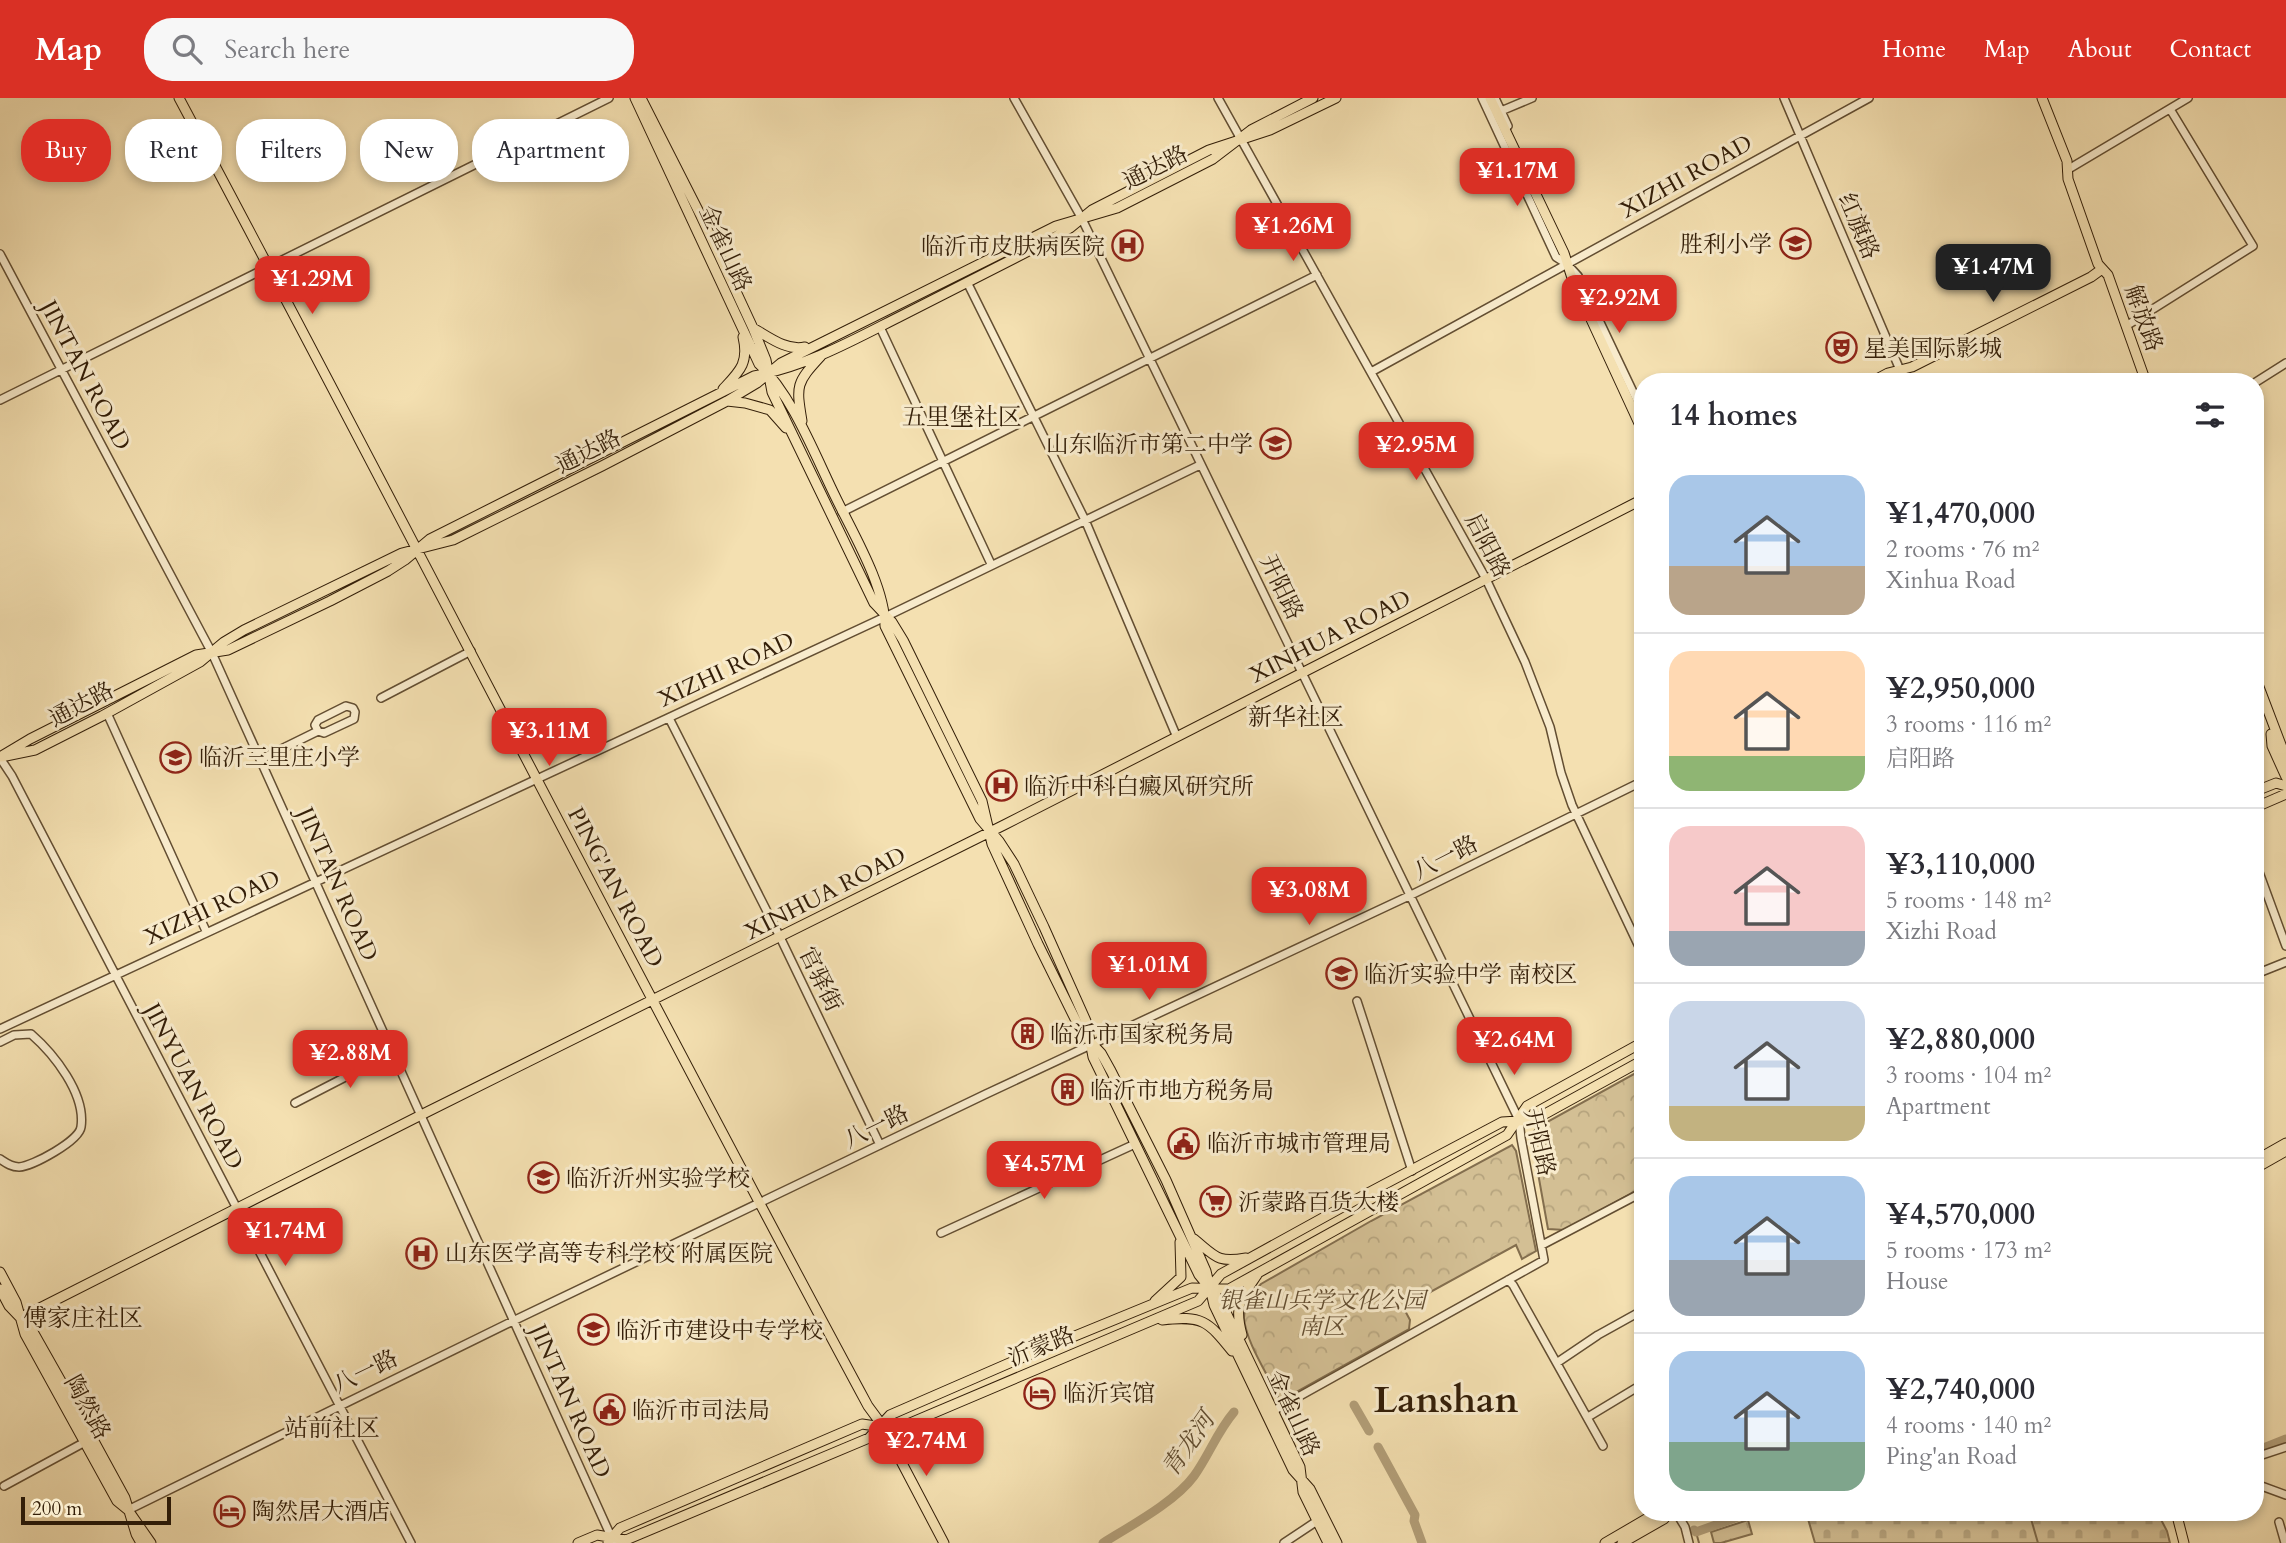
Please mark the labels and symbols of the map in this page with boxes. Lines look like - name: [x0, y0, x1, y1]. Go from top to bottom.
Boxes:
- street label: XIZHI ROAD: [1615, 127, 1758, 225]
- street label: 通达路: [1117, 138, 1193, 197]
- pin: ¥1.17M: [1460, 148, 1574, 208]
- street label: 红旗路: [1831, 188, 1886, 264]
- street label: 金雀山路: [692, 200, 759, 296]
- pin: ¥1.26M: [1236, 204, 1350, 263]
- school or university icon: 胜利小学: [1778, 227, 1812, 261]
- hospital icon: 临沂市皮肤病医院: [1111, 229, 1145, 263]
- place label: 胜利小学: [1680, 229, 1772, 260]
- place label: 临沂市皮肤病医院: [921, 231, 1105, 262]
- pin: ¥1.47M: [1936, 244, 2050, 304]
- pin: ¥1.29M: [255, 256, 369, 316]
- pin: ¥2.92M: [1562, 275, 1676, 335]
- street label: 解放路: [2117, 280, 2170, 356]
- street label: JINTAN ROAD: [32, 292, 138, 455]
- theatre icon: 星美国际影城: [1824, 331, 1858, 365]
- place label: 星美国际影城: [1864, 333, 2002, 364]
- district label: 五里堡社区: [902, 401, 1022, 434]
- street label: 通达路: [550, 422, 626, 481]
- pin: ¥2.95M: [1359, 422, 1473, 482]
- school or university icon: 山东临沂市第二中学: [1259, 427, 1293, 461]
- place label: 山东临沂市第二中学: [1046, 429, 1253, 460]
- street label: 启阳路: [1458, 507, 1517, 583]
- street label: 开阳路: [1252, 549, 1311, 625]
- street label: XINHUA ROAD: [1244, 582, 1416, 690]
- street label: XIZHI ROAD: [653, 624, 799, 714]
- street label: 通达路: [43, 675, 119, 734]
- district label: 新华社区: [1248, 701, 1344, 734]
- pin: ¥3.11M: [492, 708, 606, 768]
- school or university icon: 临沂三里庄小学: [159, 740, 193, 774]
- place label: 临沂三里庄小学: [199, 742, 360, 773]
- hospital icon: 临沂中科白癜风研究所: [984, 769, 1018, 803]
- place label: 临沂中科白癜风研究所: [1024, 771, 1254, 802]
- street label: JINTAN ROAD: [289, 800, 385, 966]
- street label: PING'AN ROAD: [560, 802, 671, 973]
- street label: 八一路: [1407, 828, 1483, 887]
- street label: XINHUA ROAD: [739, 839, 911, 947]
- street label: XIZHI ROAD: [139, 862, 285, 952]
- pin: ¥3.08M: [1252, 868, 1366, 927]
- street label: 官驿街: [791, 941, 850, 1017]
- pin: ¥1.01M: [1092, 942, 1206, 1002]
- school or university icon: 临沂实验中学 南校区: [1324, 957, 1358, 991]
- place label: 临沂实验中学 南校区: [1364, 959, 1577, 990]
- street label: JINYUAN ROAD: [135, 995, 250, 1175]
- building icon: 临沂市国家税务局: [1010, 1017, 1044, 1051]
- pin: ¥2.64M: [1457, 1018, 1571, 1077]
- place label: 临沂市国家税务局: [1050, 1019, 1234, 1050]
- pin: ¥2.88M: [293, 1030, 407, 1090]
- building icon: 临沂市地方税务局: [1050, 1073, 1084, 1107]
- place label: 临沂市地方税务局: [1090, 1075, 1274, 1106]
- street label: 八一路: [838, 1097, 914, 1156]
- street label: 开阳路: [1517, 1105, 1562, 1179]
- public building icon: 临沂市城市管理局: [1167, 1126, 1201, 1160]
- place label: 临沂市城市管理局: [1207, 1128, 1391, 1159]
- pin: ¥4.57M: [987, 1142, 1101, 1201]
- school or university icon: 临沂沂州实验学校: [526, 1161, 560, 1195]
- place label: 临沂沂州实验学校: [566, 1163, 750, 1194]
- supermarket icon: 沂蒙路百货大楼: [1198, 1185, 1232, 1219]
- place label: 沂蒙路百货大楼: [1238, 1187, 1399, 1218]
- pin: ¥1.74M: [228, 1208, 342, 1268]
- hospital icon: 山东医学高等专科学校 附属医院: [405, 1236, 439, 1270]
- place label: 山东医学高等专科学校 附属医院: [445, 1238, 773, 1269]
- park label: 银雀山兵学文化公园 南区: [1219, 1285, 1430, 1342]
- district label: 傅家庄社区: [23, 1302, 143, 1335]
- school or university icon: 临沂市建设中专学校: [576, 1313, 610, 1347]
- place label: 临沂市建设中专学校: [616, 1315, 823, 1346]
- street label: JINTAN ROAD: [522, 1317, 618, 1483]
- street label: 沂蒙路: [1003, 1319, 1079, 1374]
- street label: 八一路: [327, 1342, 403, 1401]
- street label: 金雀山路: [1260, 1365, 1327, 1461]
- street label: 陶然路: [57, 1370, 118, 1445]
- district label: Lanshan: [1374, 1375, 1518, 1425]
- hotel icon: 临沂宾馆: [1023, 1376, 1057, 1410]
- place label: 临沂宾馆: [1063, 1378, 1155, 1409]
- public building icon: 临沂市司法局: [592, 1393, 626, 1427]
- place label: 临沂市司法局: [632, 1395, 770, 1426]
- water label: 青龙河: [1154, 1402, 1225, 1483]
- district label: 站前社区: [284, 1412, 380, 1445]
- pin: ¥2.74M: [869, 1418, 983, 1478]
- scale bar: [21, 1494, 172, 1526]
- hotel icon: 陶然居大酒店: [212, 1494, 246, 1528]
- place label: 陶然居大酒店: [252, 1496, 390, 1527]

